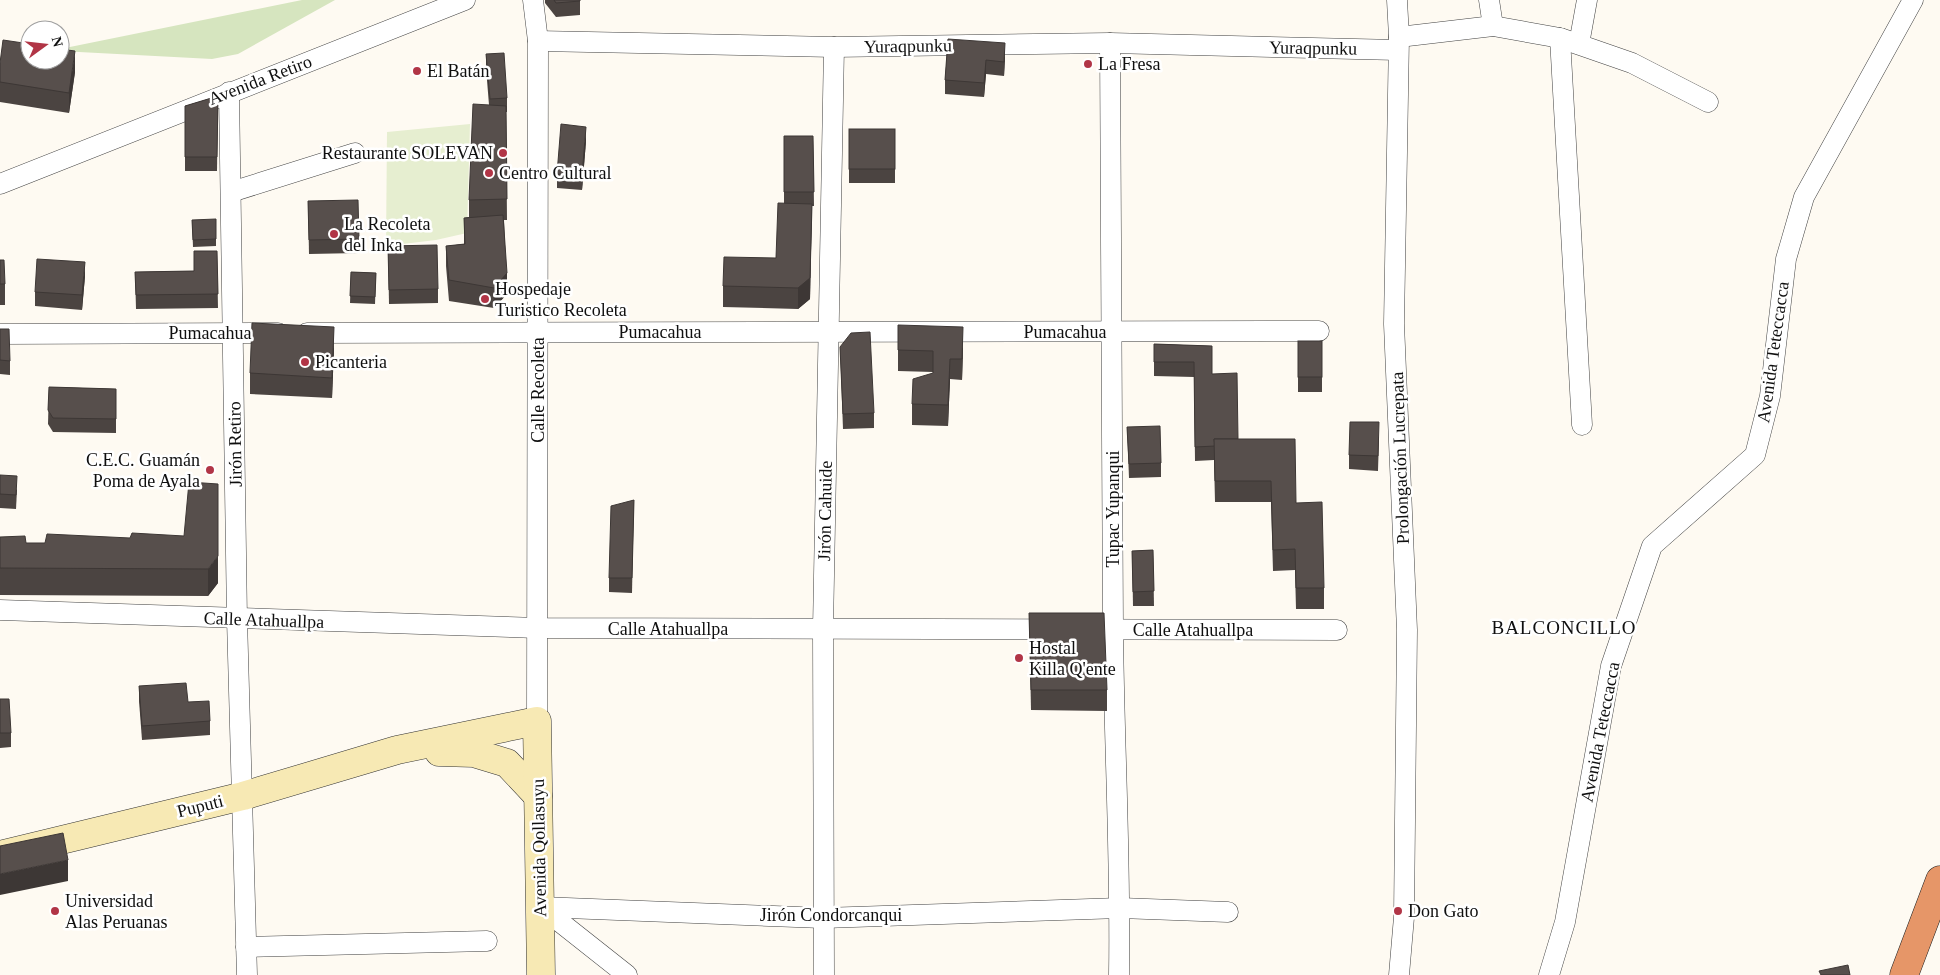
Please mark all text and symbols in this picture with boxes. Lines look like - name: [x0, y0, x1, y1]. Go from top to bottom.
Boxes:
- north arrow: [20, 20, 70, 70]
- text: N: [49, 35, 66, 49]
- street label: Yuraqpunku: [864, 35, 952, 57]
- street label: Yuraqpunku: [1269, 37, 1357, 59]
- street label: Avenida Retiro: [205, 51, 315, 109]
- place label: La Fresa: [1098, 54, 1160, 74]
- marker: La Fresa: [1082, 58, 1094, 70]
- place label: El Batán: [427, 61, 489, 81]
- marker: El Batán: [411, 65, 423, 77]
- place label: Restaurante SOLEVAN: [322, 143, 493, 163]
- marker: Restaurante SOLEVAN: [497, 147, 509, 159]
- place label: Centro Cultural: [499, 163, 611, 183]
- marker: Centro Cultural: [483, 167, 495, 179]
- place label: La Recoleta del Inka: [344, 214, 430, 255]
- marker: La Recoleta del Inka: [328, 228, 340, 240]
- place label: Hospedaje Turistico Recoleta: [495, 279, 627, 320]
- street label: Avenida Teteccacca: [1753, 280, 1793, 424]
- marker: Hospedaje Turistico Recoleta: [479, 293, 491, 305]
- street label: Pumacahua: [619, 322, 701, 342]
- street label: Pumacahua: [1024, 322, 1106, 342]
- street label: Pumacahua: [169, 323, 251, 343]
- street label: Calle Recoleta: [528, 337, 548, 443]
- place label: Picanteria: [315, 352, 387, 372]
- marker: Picanteria: [299, 356, 311, 368]
- street label: Prolongación Lucrepata: [1387, 371, 1413, 545]
- street label: Jirón Retiro: [224, 401, 246, 487]
- place label: C.E.C. Guamán Poma de Ayala: [86, 450, 200, 491]
- street label: Tupac Yupanqui: [1103, 450, 1123, 568]
- street label: Jirón Cahuide: [814, 461, 836, 561]
- marker: C.E.C. Guamán Poma de Ayala: [204, 464, 216, 476]
- street label: Calle Atahuallpa: [203, 608, 325, 632]
- district label: BALCONCILLO: [1491, 617, 1637, 638]
- street label: Calle Atahuallpa: [608, 619, 728, 639]
- street label: Calle Atahuallpa: [1133, 620, 1253, 640]
- place label: Hostal Killa Q'ente: [1029, 638, 1116, 679]
- marker: Hostal Killa Q'ente: [1013, 652, 1025, 664]
- street label: Avenida Teteccacca: [1577, 660, 1623, 804]
- street label: Avenida Qollasuyu: [528, 779, 550, 917]
- street label: Puputi: [175, 791, 225, 821]
- place label: Universidad Alas Peruanas: [65, 891, 167, 932]
- place label: Don Gato: [1408, 901, 1479, 921]
- marker: Universidad Alas Peruanas: [49, 905, 61, 917]
- street label: Jirón Condorcanqui: [760, 905, 902, 925]
- marker: Don Gato: [1392, 905, 1404, 917]

